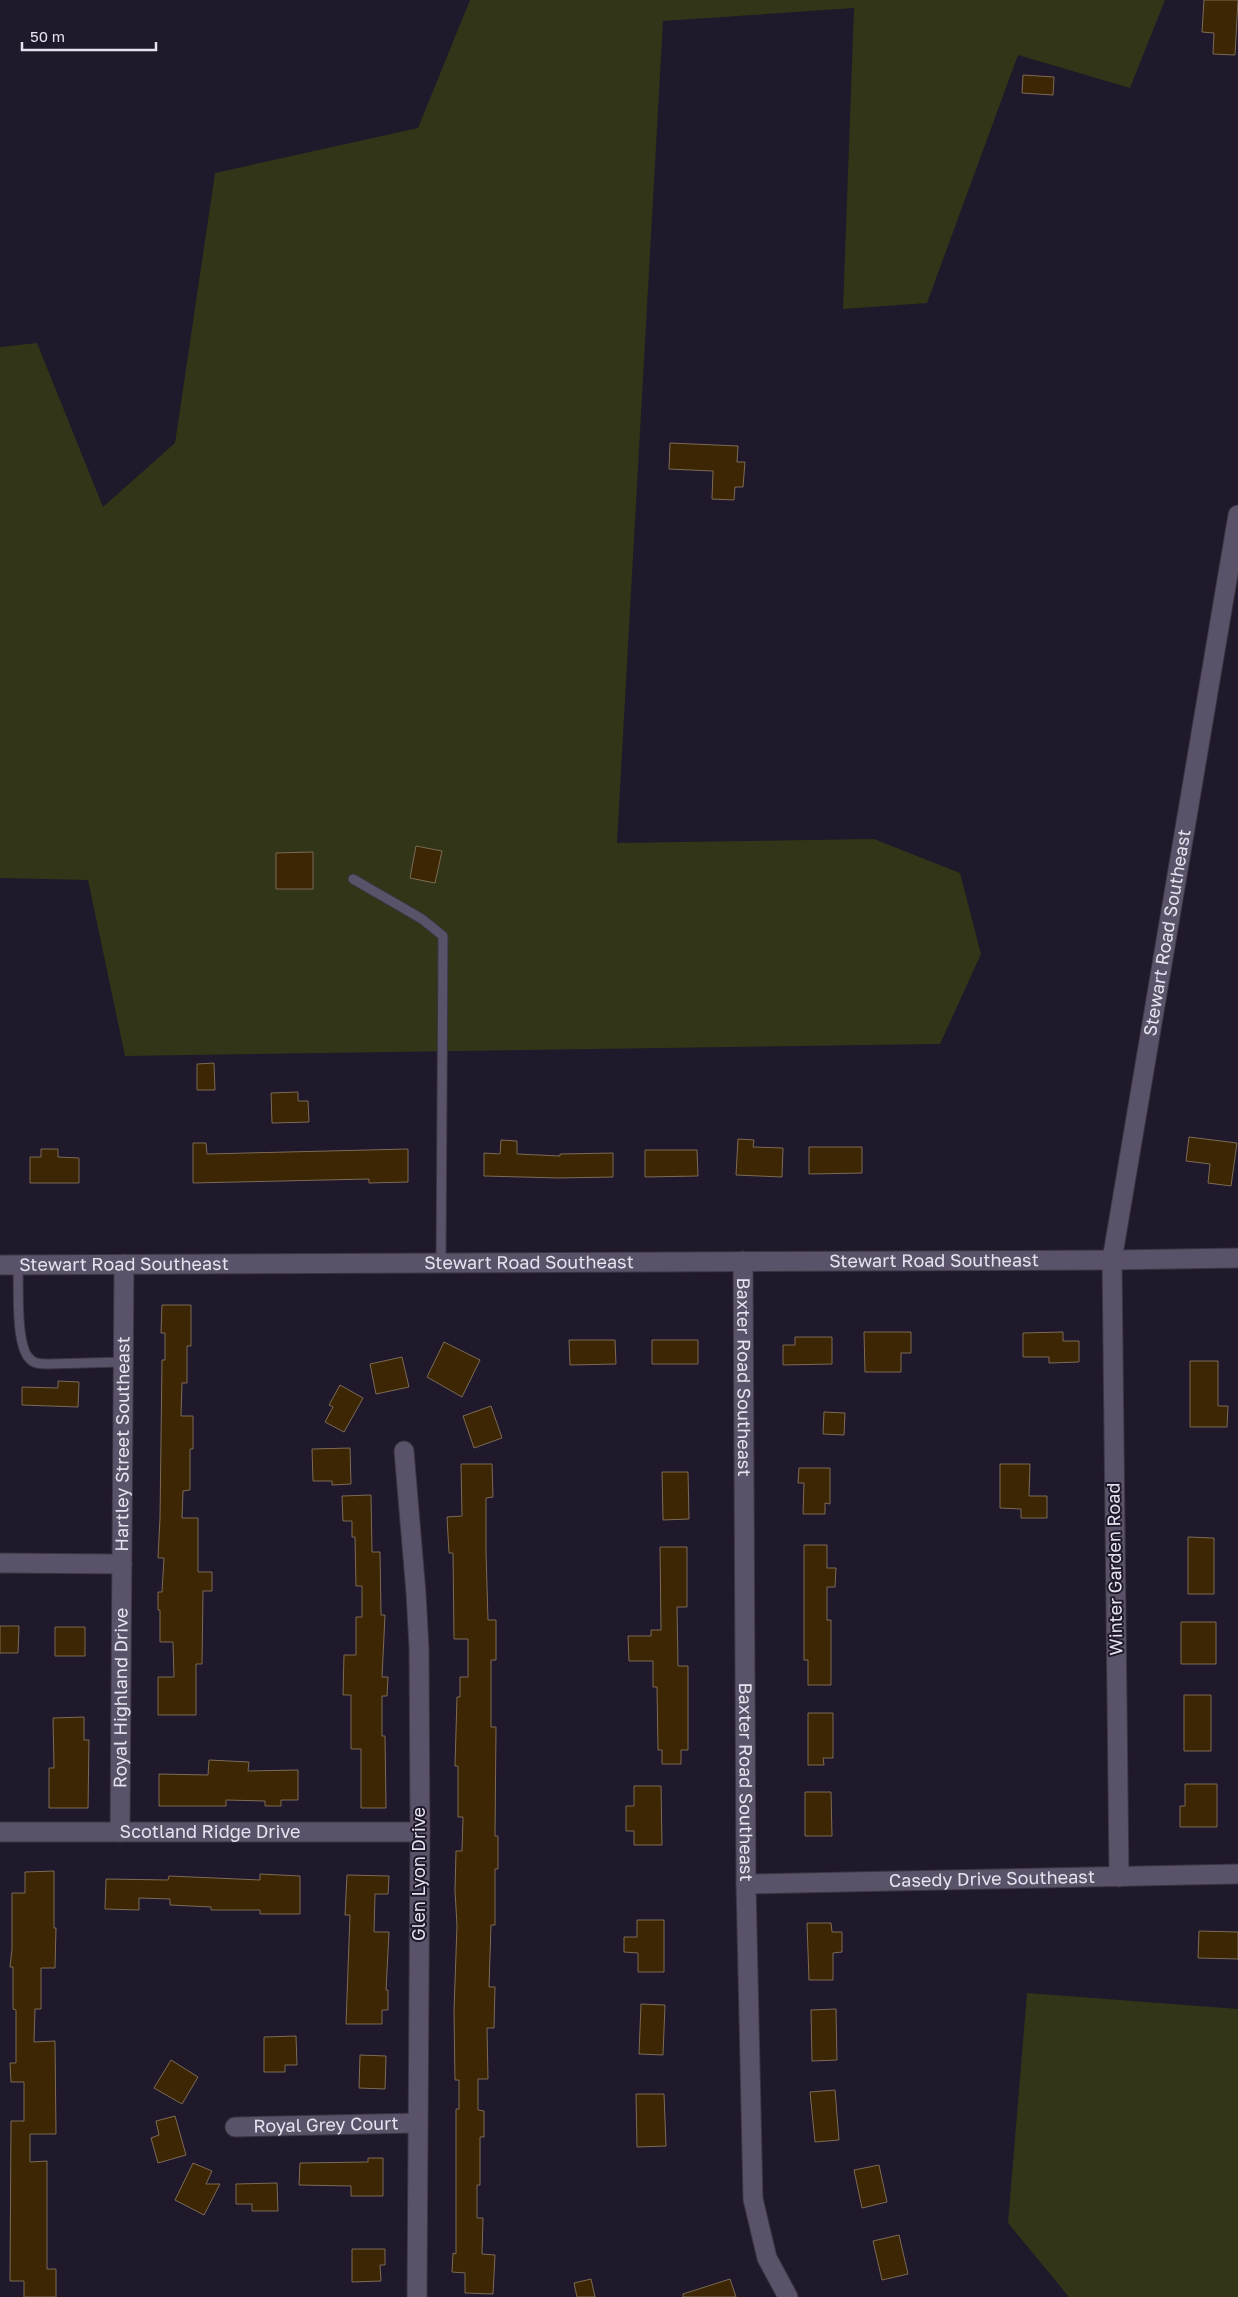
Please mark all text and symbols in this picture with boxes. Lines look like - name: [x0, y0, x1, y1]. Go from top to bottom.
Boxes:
- scale bar: [22, 20, 156, 52]
- text: 50 m: [30, 27, 65, 45]
- street label: Stewart Road Southeast: [1138, 827, 1195, 1038]
- street label: Stewart Road Southeast: [829, 1248, 1039, 1271]
- street label: Stewart Road Southeast: [424, 1250, 634, 1273]
- street label: Stewart Road Southeast: [19, 1252, 229, 1275]
- street label: Baxter Road Southeast: [733, 1277, 756, 1477]
- street label: Hartley Street Southeast: [110, 1336, 133, 1552]
- street label: Winter Garden Road: [1101, 1482, 1127, 1656]
- street label: Royal Highland Drive: [108, 1608, 132, 1788]
- street label: Baxter Road Southeast: [735, 1682, 758, 1882]
- street label: Glen Lyon Drive: [407, 1807, 429, 1941]
- street label: Scotland Ridge Drive: [120, 1820, 300, 1842]
- street label: Casedy Drive Southeast: [889, 1865, 1095, 1891]
- street label: Royal Grey Court: [253, 2111, 399, 2137]

